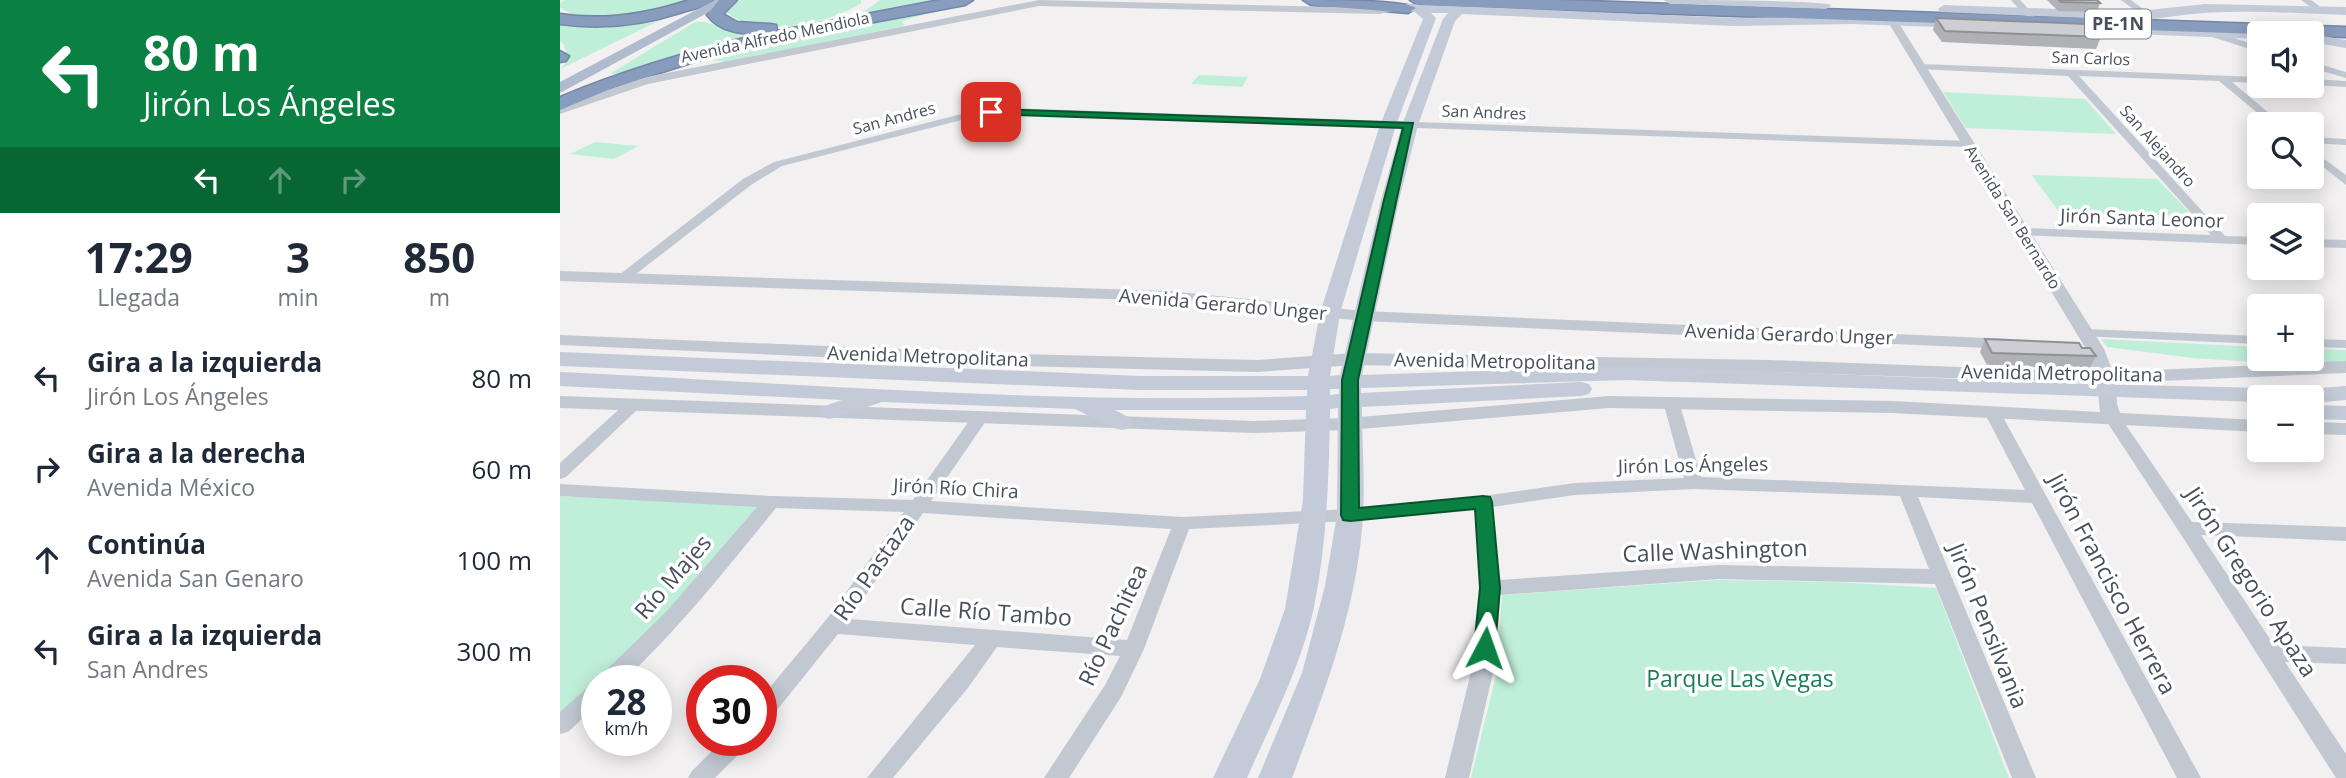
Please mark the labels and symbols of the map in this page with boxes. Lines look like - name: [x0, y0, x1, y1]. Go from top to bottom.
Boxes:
- street label: Avenida Alfredo Mendiola: [679, 6, 871, 68]
- road number: PE-1N: [2085, 9, 2151, 38]
- street label: San Carlos: [2051, 46, 2131, 70]
- pin: [961, 82, 1021, 142]
- street label: San Andres: [850, 96, 938, 140]
- street label: San Andres: [1441, 100, 1527, 124]
- street label: San Alejandro: [2115, 100, 2201, 192]
- street label: Avenida San Bernardo: [1960, 141, 2066, 293]
- street label: Jirón Santa Leonor: [2058, 202, 2224, 234]
- street label: Avenida Gerardo Unger: [1118, 282, 1328, 326]
- street label: Avenida Gerardo Unger: [1684, 317, 1894, 351]
- street label: Avenida Metropolitana: [827, 339, 1029, 373]
- street label: Avenida Metropolitana: [1394, 346, 1596, 376]
- street label: Avenida Metropolitana: [1961, 358, 2163, 388]
- street label: Jirón Los Ángeles: [1616, 451, 1768, 479]
- street label: Jirón Francisco Herrera: [2040, 466, 2185, 700]
- street label: Jirón Río Chira: [891, 472, 1019, 504]
- street label: Jirón Gregorio Apaza: [2177, 479, 2325, 683]
- street label: Río Pastaza: [825, 508, 921, 627]
- street label: Río Majes: [626, 527, 718, 626]
- street label: Calle Washington: [1622, 531, 1808, 569]
- street label: Jirón Pensilvania: [1940, 536, 2037, 713]
- street label: Río Pachitea: [1070, 558, 1154, 691]
- street label: Calle Río Tambo: [899, 589, 1073, 633]
- position arrow: [1448, 611, 1522, 685]
- park label: Parque Las Vegas: [1646, 662, 1834, 694]
- speed limit sign: 30: [686, 665, 777, 756]

